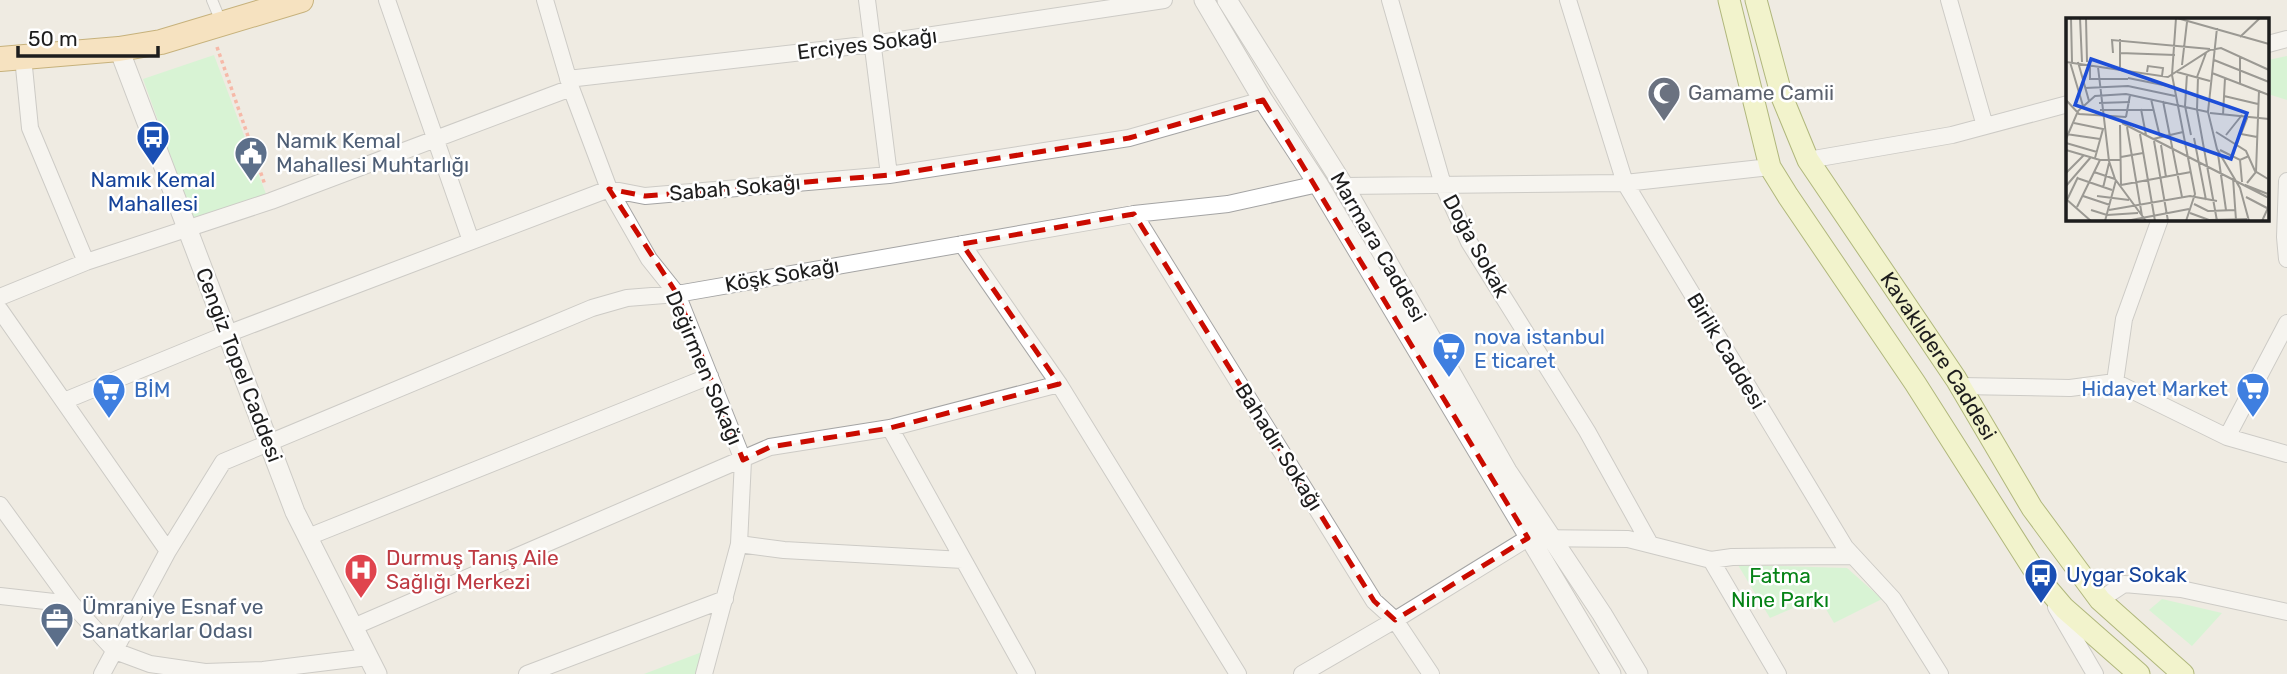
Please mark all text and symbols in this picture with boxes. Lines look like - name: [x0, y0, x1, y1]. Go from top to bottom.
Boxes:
- scale bar: [18, 14, 158, 58]
- inset map: [2066, 18, 2270, 220]
- street label: Erciyes Sokağı: [795, 23, 938, 65]
- text: 50 m: [28, 26, 78, 51]
- mosque icon: Gamame Camii: [1645, 74, 1683, 123]
- place label: Gamame Camii: [1688, 80, 1834, 105]
- bus stop icon: Namık Kemal Mahallesi: [134, 118, 172, 167]
- place label: Namık Kemal Mahallesi Muhtarlığı: [276, 128, 469, 177]
- public building icon: Namık Kemal Mahallesi Muhtarlığı: [232, 134, 270, 183]
- place label: Namık Kemal Mahallesi: [91, 167, 215, 216]
- street label: Marmara Caddesi: [1325, 167, 1432, 326]
- street label: Sabah Sokağı: [668, 169, 802, 206]
- street label: Doğa Sokak: [1438, 190, 1515, 302]
- street label: Köşk Sokağı: [723, 252, 841, 297]
- street label: Cengiz Topel Caddesi: [191, 264, 288, 466]
- street label: Kavaklıdere Caddesi: [1875, 267, 2002, 444]
- street label: Değirmen Sokağı: [661, 287, 748, 449]
- street label: Birlik Caddesi: [1682, 288, 1771, 413]
- place label: nova istanbul E ticaret: [1474, 324, 1605, 373]
- supermarket icon: nova istanbul E ticaret: [1430, 330, 1468, 379]
- supermarket icon: Hidayet Market: [2234, 370, 2272, 419]
- supermarket icon: BİM: [90, 371, 128, 420]
- place label: Hidayet Market: [2081, 376, 2228, 401]
- place label: BİM: [134, 377, 170, 402]
- street label: Bahadır Sokağı: [1230, 379, 1328, 515]
- place label: Durmuş Tanış Aile Sağlığı Merkezi: [386, 545, 559, 594]
- hospital icon: Durmuş Tanış Aile Sağlığı Merkezi: [342, 551, 380, 600]
- bus stop icon: Uygar Sokak: [2022, 556, 2060, 605]
- place label: Uygar Sokak: [2066, 562, 2187, 587]
- park label: Fatma Nine Parkı: [1731, 563, 1829, 612]
- place label: Ümraniye Esnaf ve Sanatkarlar Odası: [82, 594, 264, 643]
- office icon: Ümraniye Esnaf ve Sanatkarlar Odası: [38, 600, 76, 649]

